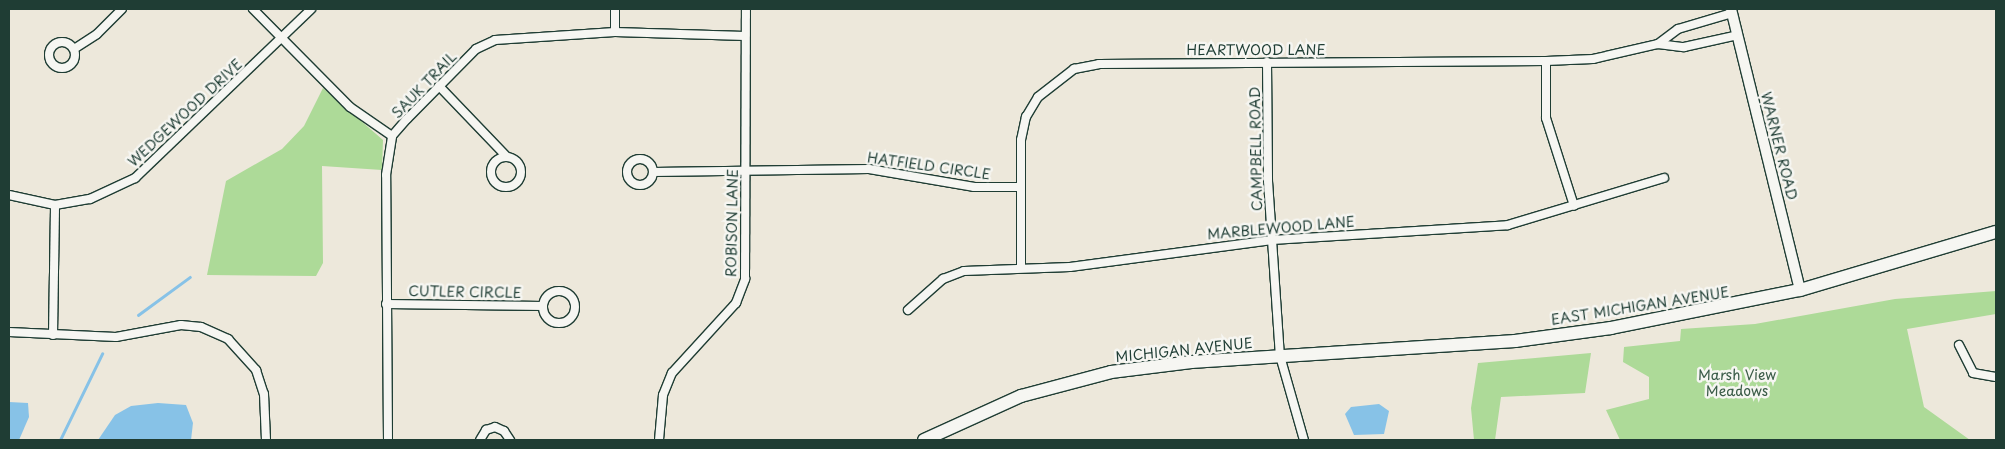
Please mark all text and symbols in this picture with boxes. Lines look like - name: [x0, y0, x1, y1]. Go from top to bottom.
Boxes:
- street label: HEARTWOOD LANE: [1186, 42, 1326, 58]
- street label: SAUK TRAIL: [388, 48, 460, 122]
- street label: WEDGEWOOD DRIVE: [125, 56, 245, 170]
- street label: CAMPBELL ROAD: [1247, 86, 1265, 212]
- street label: WARNER ROAD: [1757, 90, 1801, 202]
- street label: HATFIELD CIRCLE: [865, 149, 993, 183]
- street label: ROBISON LANE: [723, 169, 741, 277]
- street label: MARBLEWOOD LANE: [1206, 213, 1356, 243]
- street label: CUTLER CIRCLE: [407, 283, 523, 301]
- street label: EAST MICHIGAN AVENUE: [1549, 284, 1731, 328]
- street label: MICHIGAN AVENUE: [1114, 334, 1254, 366]
- park label: Marsh View Meadows: [1698, 367, 1776, 400]

